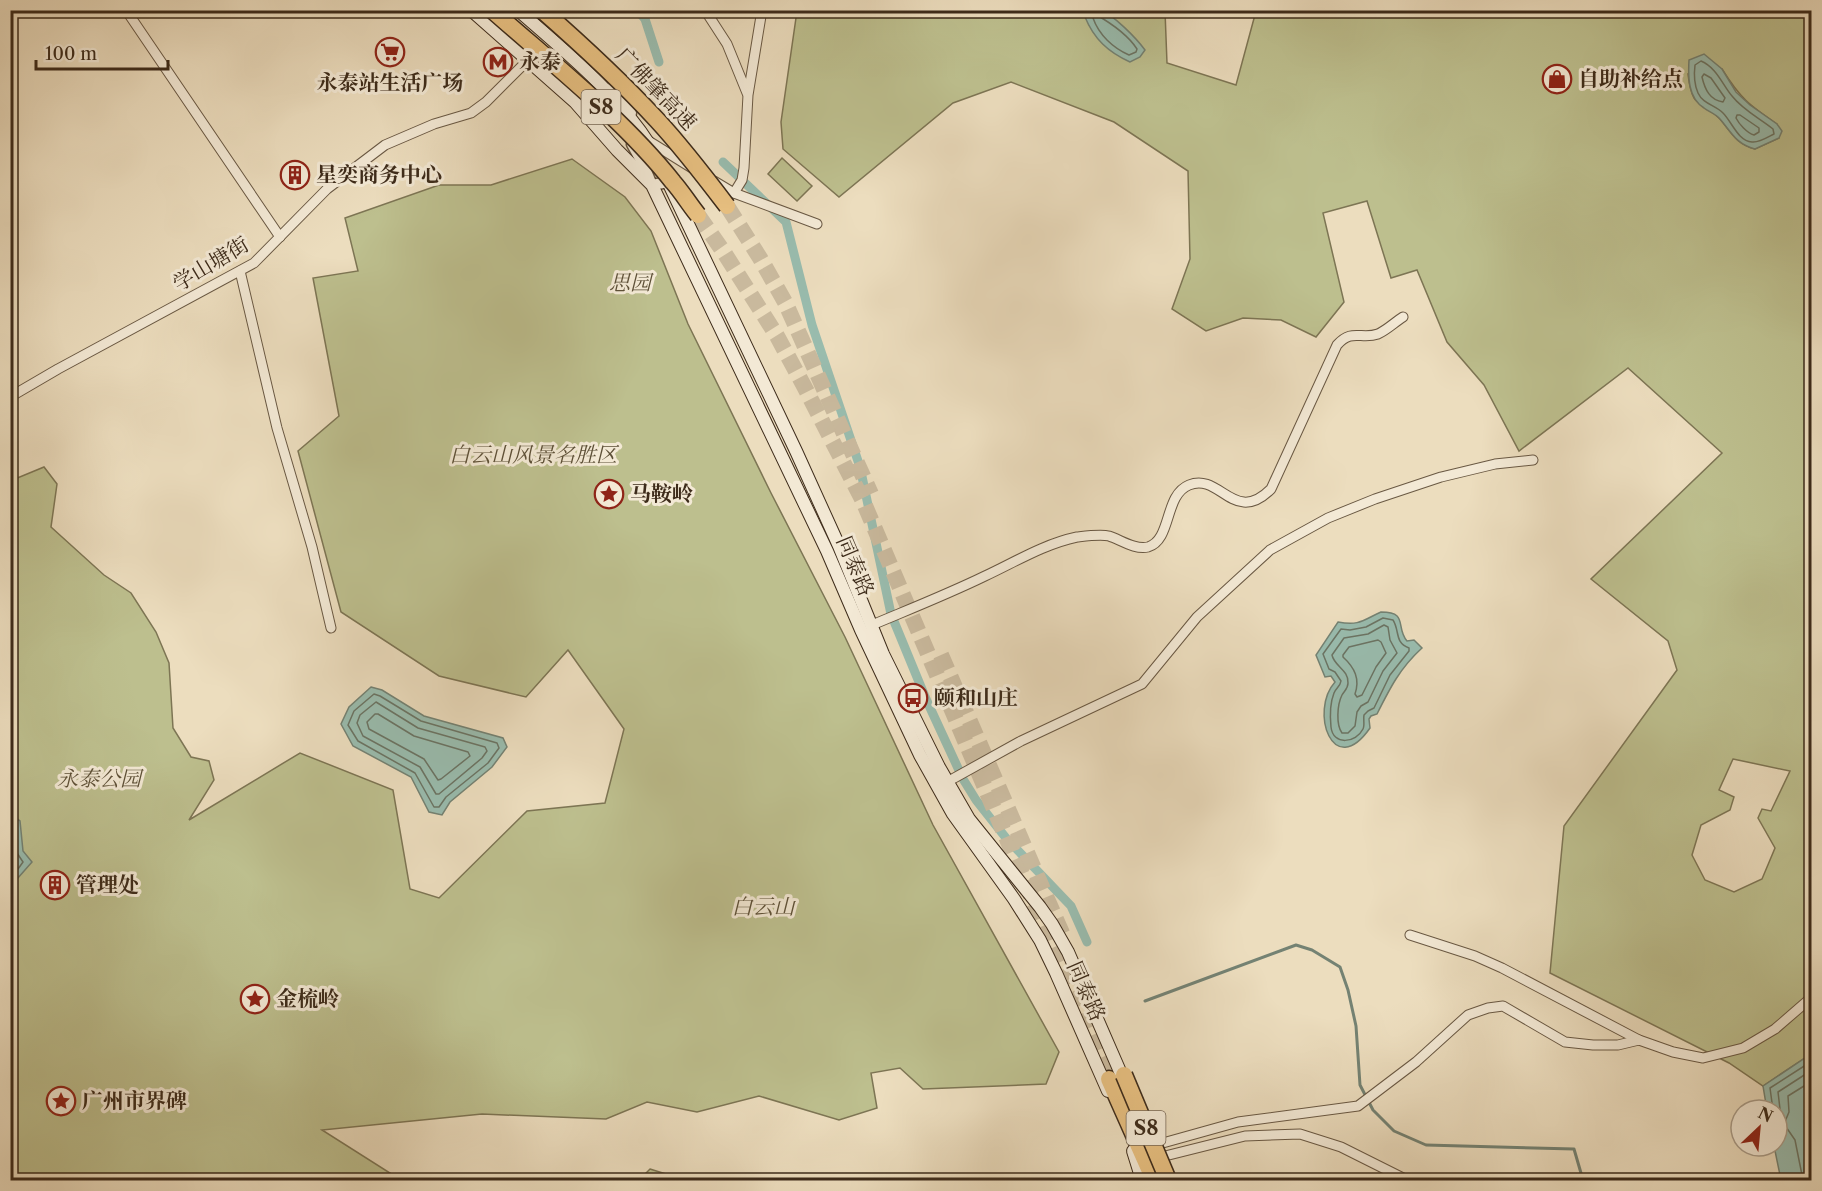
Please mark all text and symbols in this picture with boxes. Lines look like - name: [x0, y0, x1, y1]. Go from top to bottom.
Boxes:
- scale bar: [36, 33, 168, 71]
- supermarket icon: 永泰站生活广场: [374, 36, 406, 68]
- street label: 广佛肇高速: [611, 42, 702, 135]
- text: 100 m: [45, 43, 97, 65]
- metro station icon: 永泰: [482, 46, 514, 78]
- place label: 永泰: [519, 49, 561, 74]
- shop icon: 自助补给点: [1541, 63, 1573, 95]
- place label: 自助补给点: [1578, 66, 1683, 91]
- place label: 永泰站生活广场: [317, 70, 464, 95]
- road number: S8: [582, 90, 620, 124]
- building icon: 星奕商务中心: [279, 159, 311, 191]
- place label: 星奕商务中心: [316, 162, 442, 187]
- street label: 学山塘街: [168, 231, 253, 296]
- park label: 思园: [609, 270, 654, 295]
- park label: 白云山风景名胜区: [449, 442, 620, 467]
- place icon: 马鞍岭: [593, 478, 625, 510]
- place label: 马鞍岭: [630, 481, 693, 506]
- street label: 同泰路: [832, 532, 879, 600]
- bus stop icon: 颐和山庄: [897, 682, 929, 714]
- place label: 颐和山庄: [934, 685, 1018, 710]
- park label: 永泰公园: [57, 766, 144, 791]
- building icon: 管理处: [39, 869, 71, 901]
- place label: 管理处: [76, 872, 139, 897]
- park label: 白云山: [732, 894, 796, 919]
- street label: 同泰路: [1062, 957, 1111, 1025]
- place icon: 金梳岭: [239, 983, 271, 1015]
- place label: 金梳岭: [276, 986, 339, 1011]
- place icon: 广州市界碑: [45, 1085, 77, 1117]
- place label: 广州市界碑: [82, 1088, 187, 1113]
- north arrow: [1729, 1098, 1789, 1158]
- text: N: [1755, 1102, 1776, 1127]
- road number: S8: [1126, 1111, 1166, 1145]

